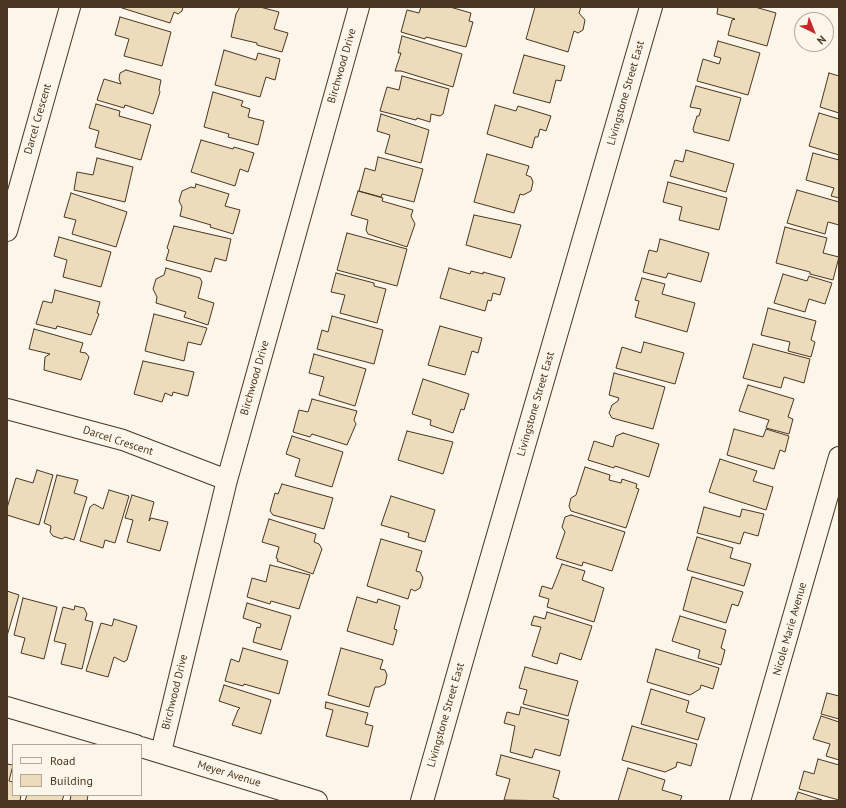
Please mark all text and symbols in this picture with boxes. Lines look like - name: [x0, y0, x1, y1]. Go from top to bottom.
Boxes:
- north arrow: [794, 12, 834, 52]
- street label: Birchwood Drive: [325, 27, 359, 105]
- text: N: [814, 32, 829, 48]
- street label: Livingstone Street East: [605, 39, 647, 147]
- street label: Darcel Crescent: [22, 82, 54, 156]
- street label: Birchwood Drive: [238, 339, 272, 417]
- street label: Livingstone Street East: [515, 350, 557, 458]
- street label: Darcel Crescent: [81, 423, 155, 459]
- street label: Nicole Marie Avenue: [770, 581, 810, 677]
- street label: Birchwood Drive: [159, 653, 191, 731]
- street label: Livingstone Street East: [425, 661, 467, 769]
- legend: [12, 744, 142, 796]
- text: Road: [50, 753, 75, 768]
- street label: Meyer Avenue: [196, 758, 262, 790]
- text: Building: [50, 773, 93, 788]

